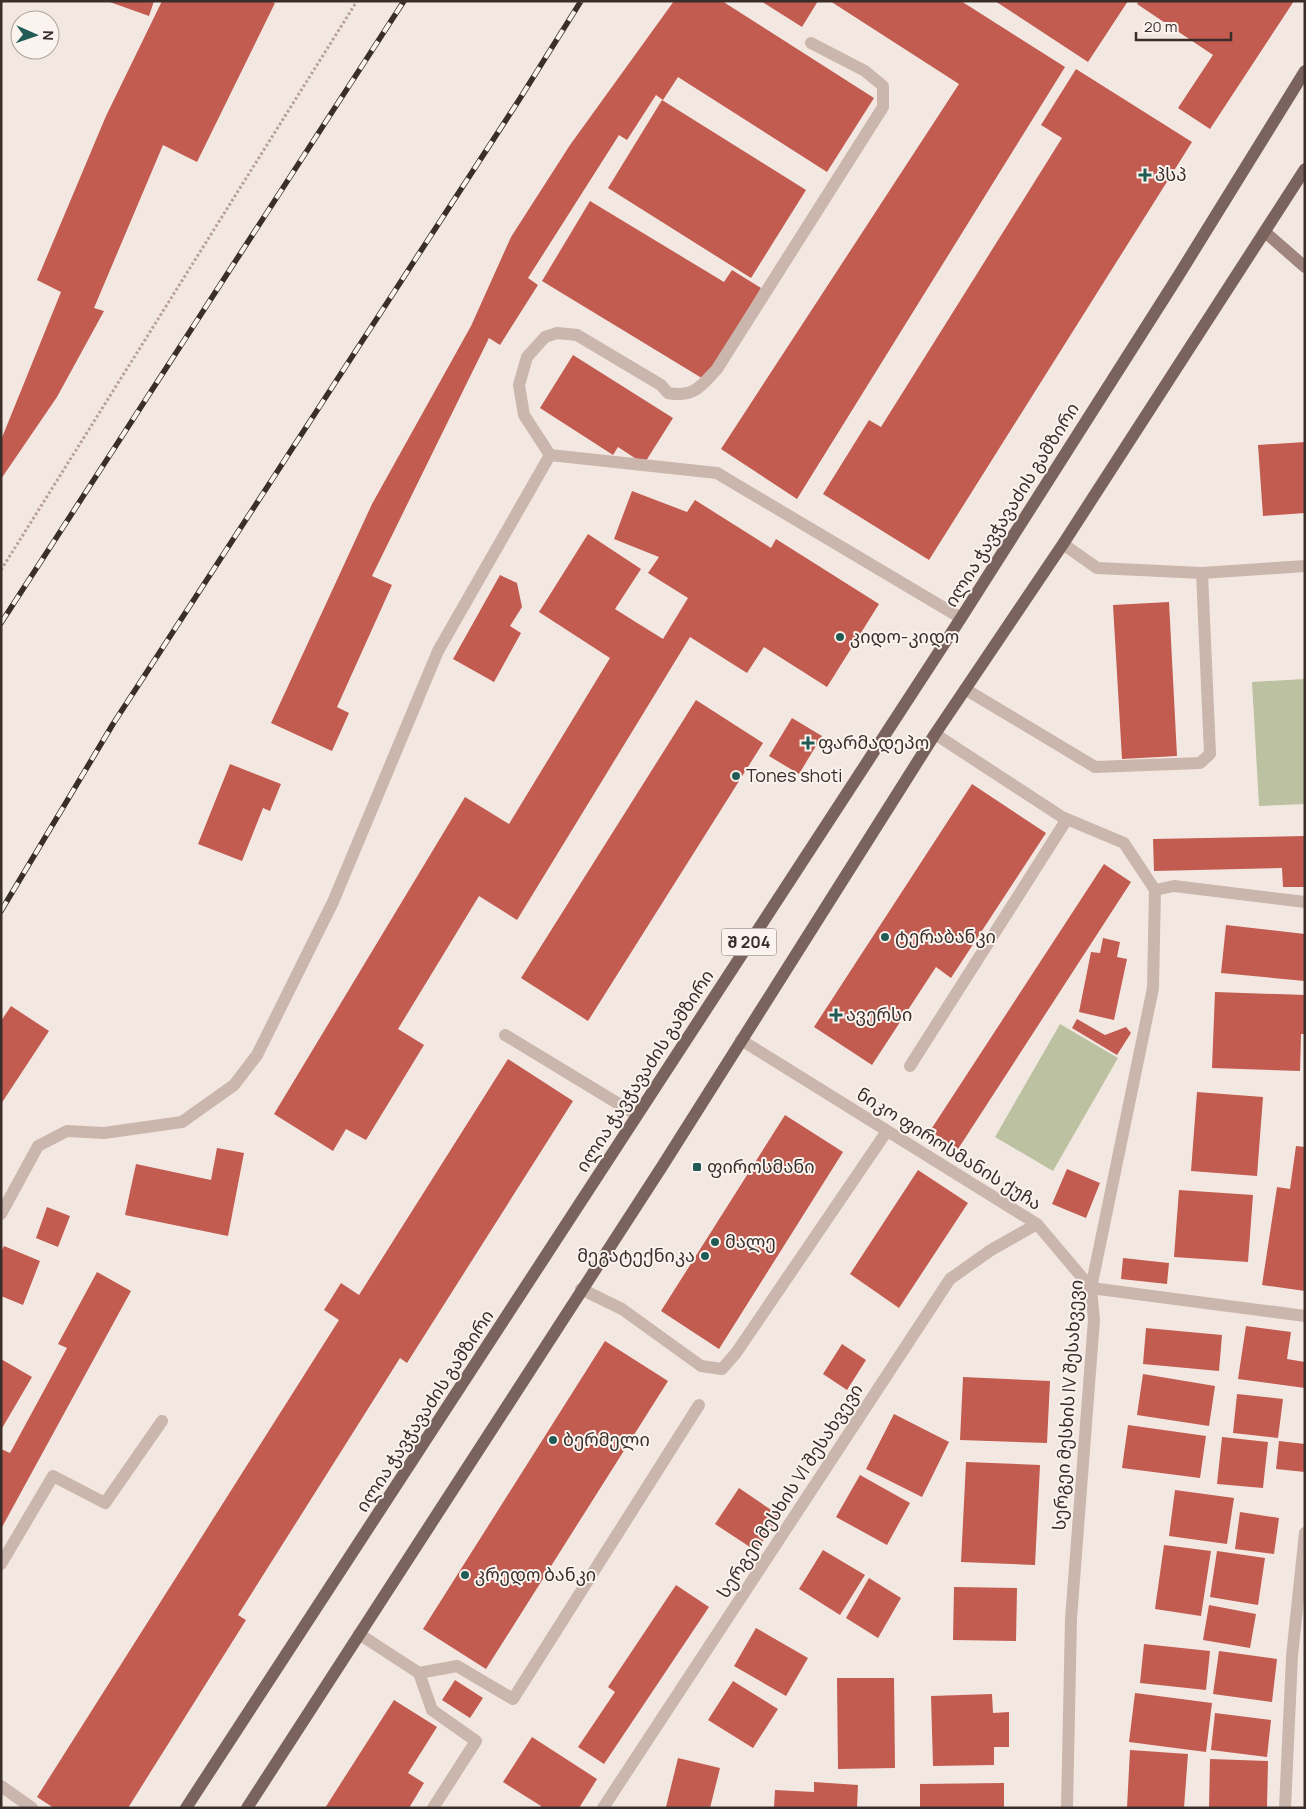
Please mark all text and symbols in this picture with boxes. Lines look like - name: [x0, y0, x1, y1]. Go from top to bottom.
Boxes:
- north arrow: [10, 10, 60, 60]
- scale bar: [1136, 10, 1231, 42]
- text: 20 m: [1144, 16, 1177, 37]
- text: N: [39, 30, 58, 41]
- place label: პსპ: [1155, 162, 1187, 186]
- marker: პსპ: [1139, 169, 1151, 181]
- street label: ილია ჭავჭავაძის გამზირი: [938, 398, 1084, 611]
- place label: კიდო-კიდო: [850, 624, 959, 648]
- marker: კიდო-კიდო: [834, 631, 846, 643]
- place label: ფარმადეპო: [818, 730, 929, 754]
- marker: ფარმადეპო: [802, 737, 814, 749]
- place label: Tones shoti: [746, 763, 842, 787]
- marker: Tones shoti: [730, 770, 742, 782]
- place label: ტერაბანკი: [895, 924, 996, 948]
- road number: შ 204: [722, 929, 776, 956]
- marker: ტერაბანკი: [879, 931, 891, 943]
- street label: ილია ჭავჭავაძის გამზირი: [570, 965, 719, 1176]
- place label: ავერსი: [846, 1002, 912, 1026]
- marker: ავერსი: [830, 1009, 842, 1021]
- street label: ნიკო ფიროსმანის ქუჩა: [853, 1081, 1046, 1215]
- place label: ფიროსმანი: [707, 1154, 815, 1178]
- marker: ფიროსმანი: [691, 1161, 703, 1173]
- place label: მალე: [725, 1229, 776, 1253]
- marker: მალე: [709, 1236, 721, 1248]
- place label: მეგატექნიკა: [577, 1243, 695, 1267]
- marker: მეგატექნიკა: [699, 1250, 711, 1262]
- street label: სერგეი მესხის IV შესახვევი: [1046, 1279, 1088, 1531]
- street label: ილია ჭავჭავაძის გამზირი: [350, 1305, 499, 1516]
- street label: სერგეი მესხის VI შესახვევი: [711, 1379, 868, 1602]
- place label: ბერმელი: [563, 1427, 650, 1451]
- marker: ბერმელი: [547, 1434, 559, 1446]
- place label: კრედო ბანკი: [475, 1562, 596, 1586]
- marker: კრედო ბანკი: [459, 1569, 471, 1581]

